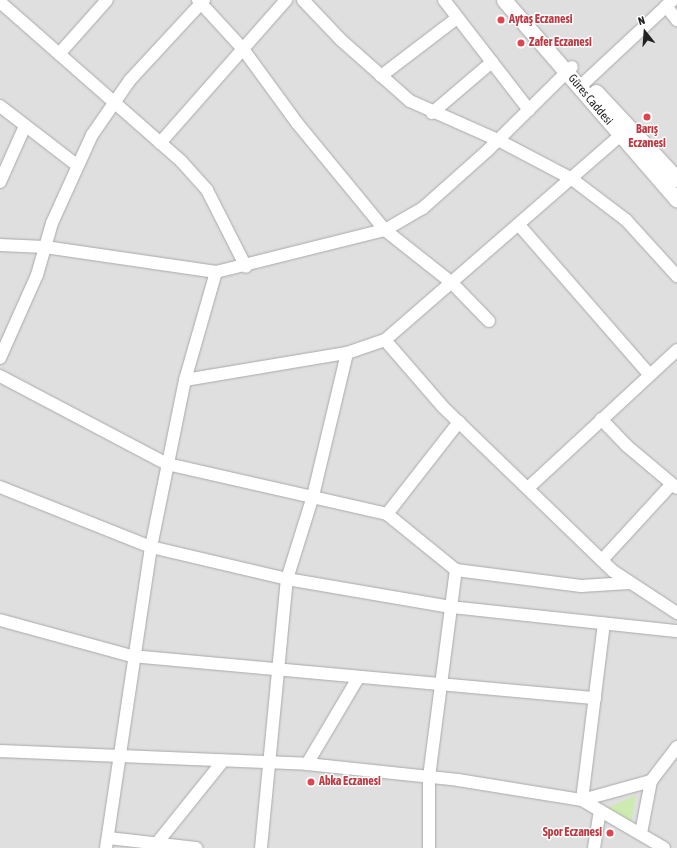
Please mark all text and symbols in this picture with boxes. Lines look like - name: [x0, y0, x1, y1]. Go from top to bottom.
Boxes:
- north arrow: [625, 12, 665, 52]
- place label: Aytaş Eczanesi: [509, 13, 572, 27]
- text: N: [637, 14, 646, 27]
- marker: Aytaş Eczanesi: [496, 15, 506, 25]
- place label: Zafer Eczanesi: [529, 36, 592, 50]
- marker: Zafer Eczanesi: [516, 38, 526, 48]
- street label: Güres Caddesi: [565, 72, 615, 128]
- marker: Barış Eczanesi: [642, 112, 652, 122]
- place label: Barış Eczanesi: [628, 123, 666, 151]
- place label: Abka Eczanesi: [319, 775, 381, 789]
- marker: Abka Eczanesi: [306, 777, 316, 787]
- place label: Spor Eczanesi: [543, 826, 602, 840]
- marker: Spor Eczanesi: [605, 828, 615, 838]

